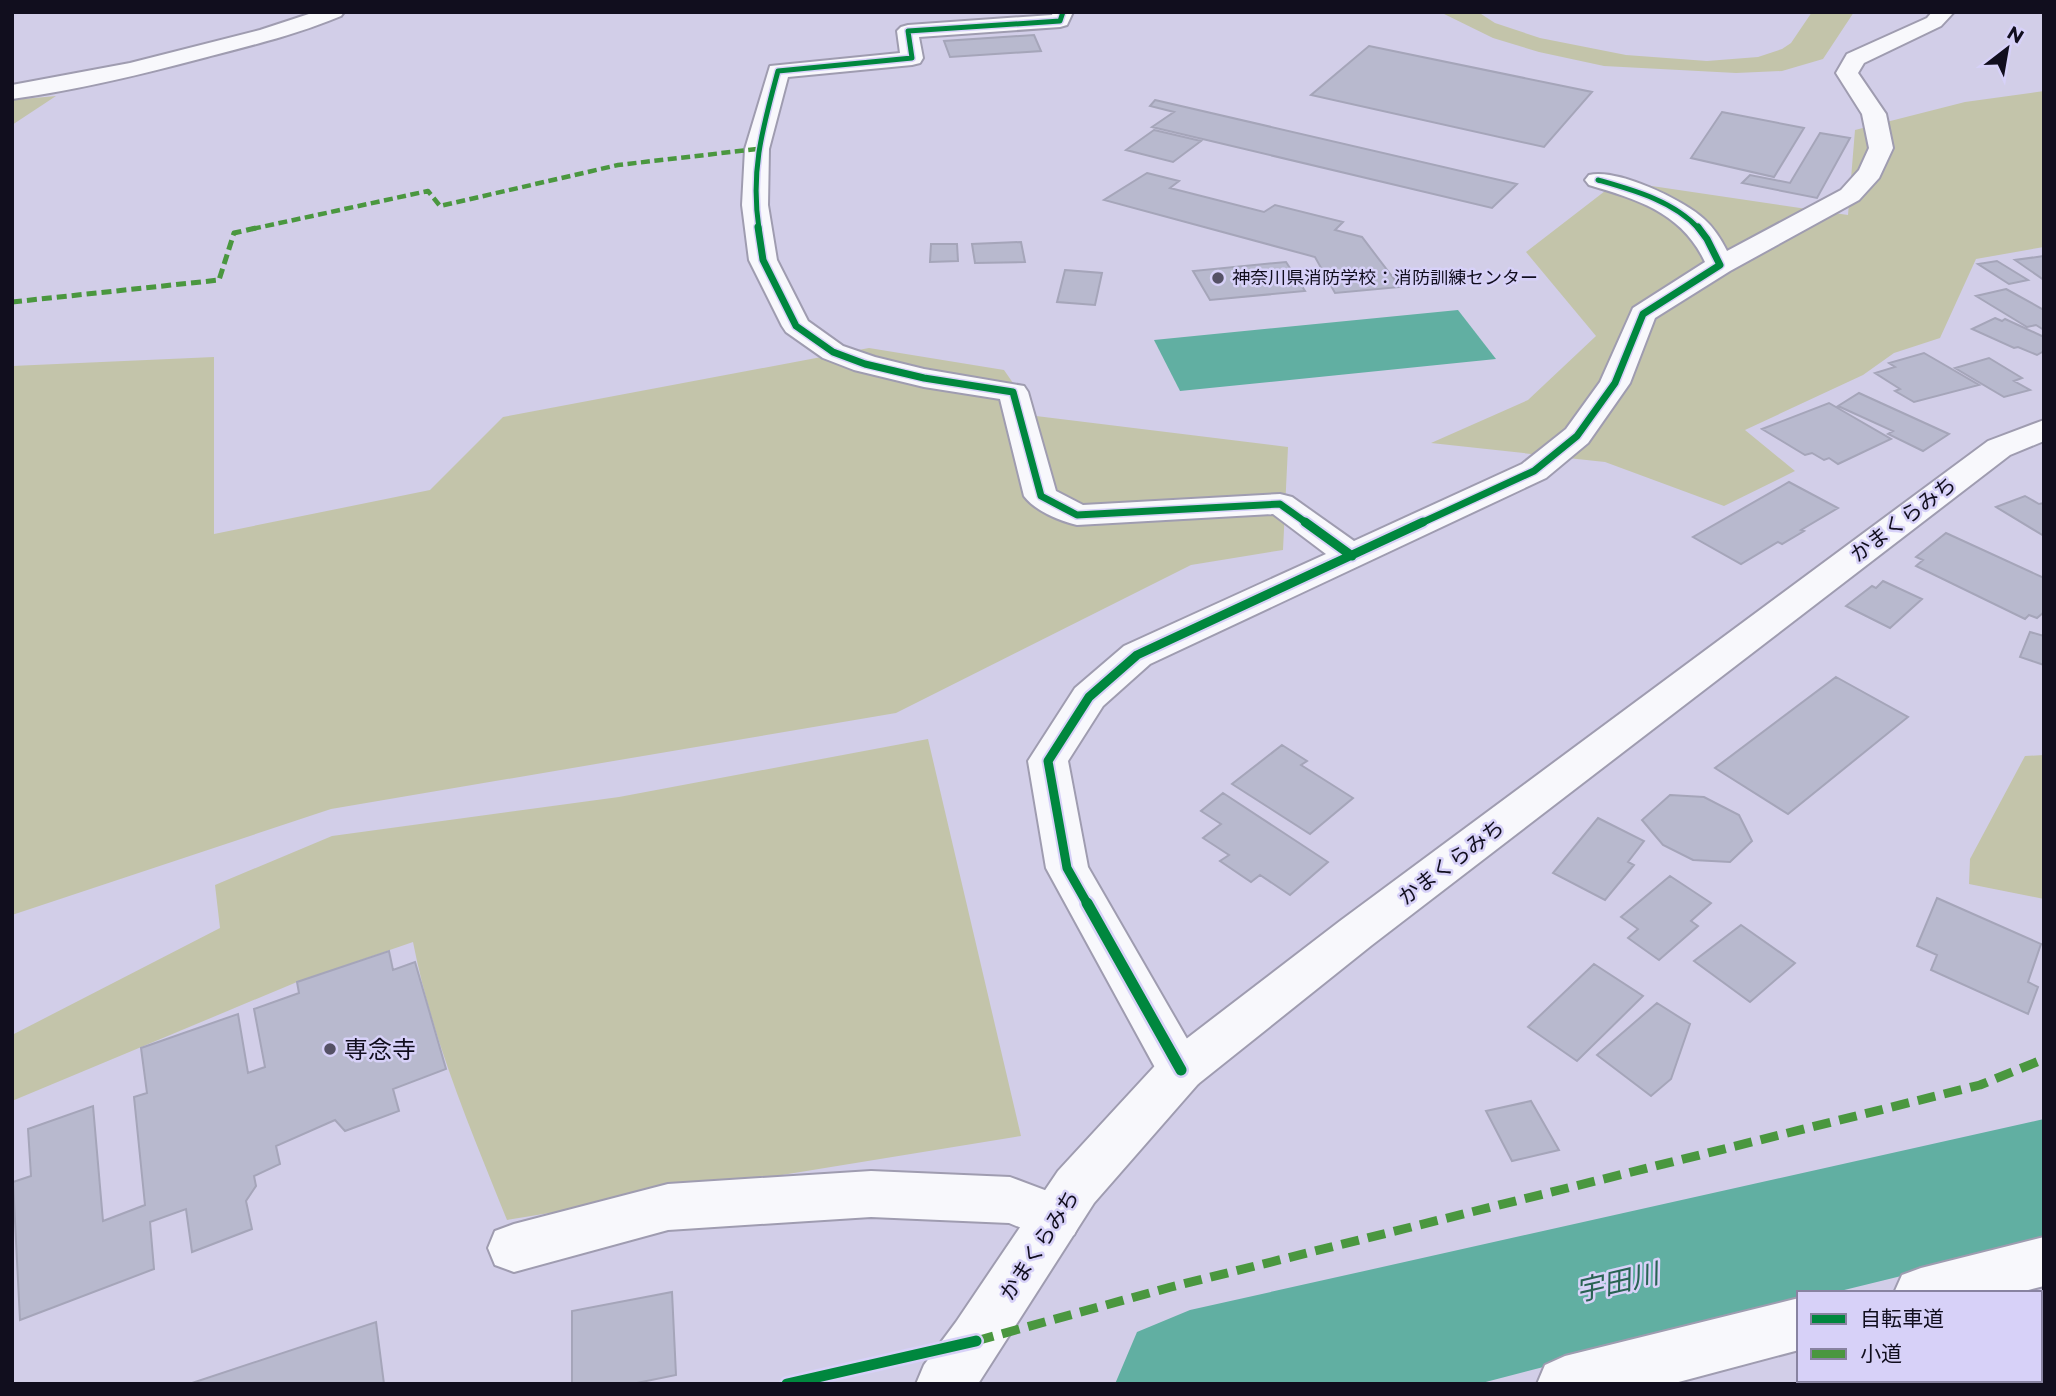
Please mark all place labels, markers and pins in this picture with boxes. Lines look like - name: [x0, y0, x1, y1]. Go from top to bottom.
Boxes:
- place label: 神奈川県消防学校：消防訓練センター: [1232, 267, 1538, 289]
- marker: 神奈川県消防学校：消防訓練センター: [1210, 270, 1226, 286]
- place label: 専念寺: [344, 1035, 416, 1064]
- marker: 専念寺: [322, 1041, 338, 1057]

